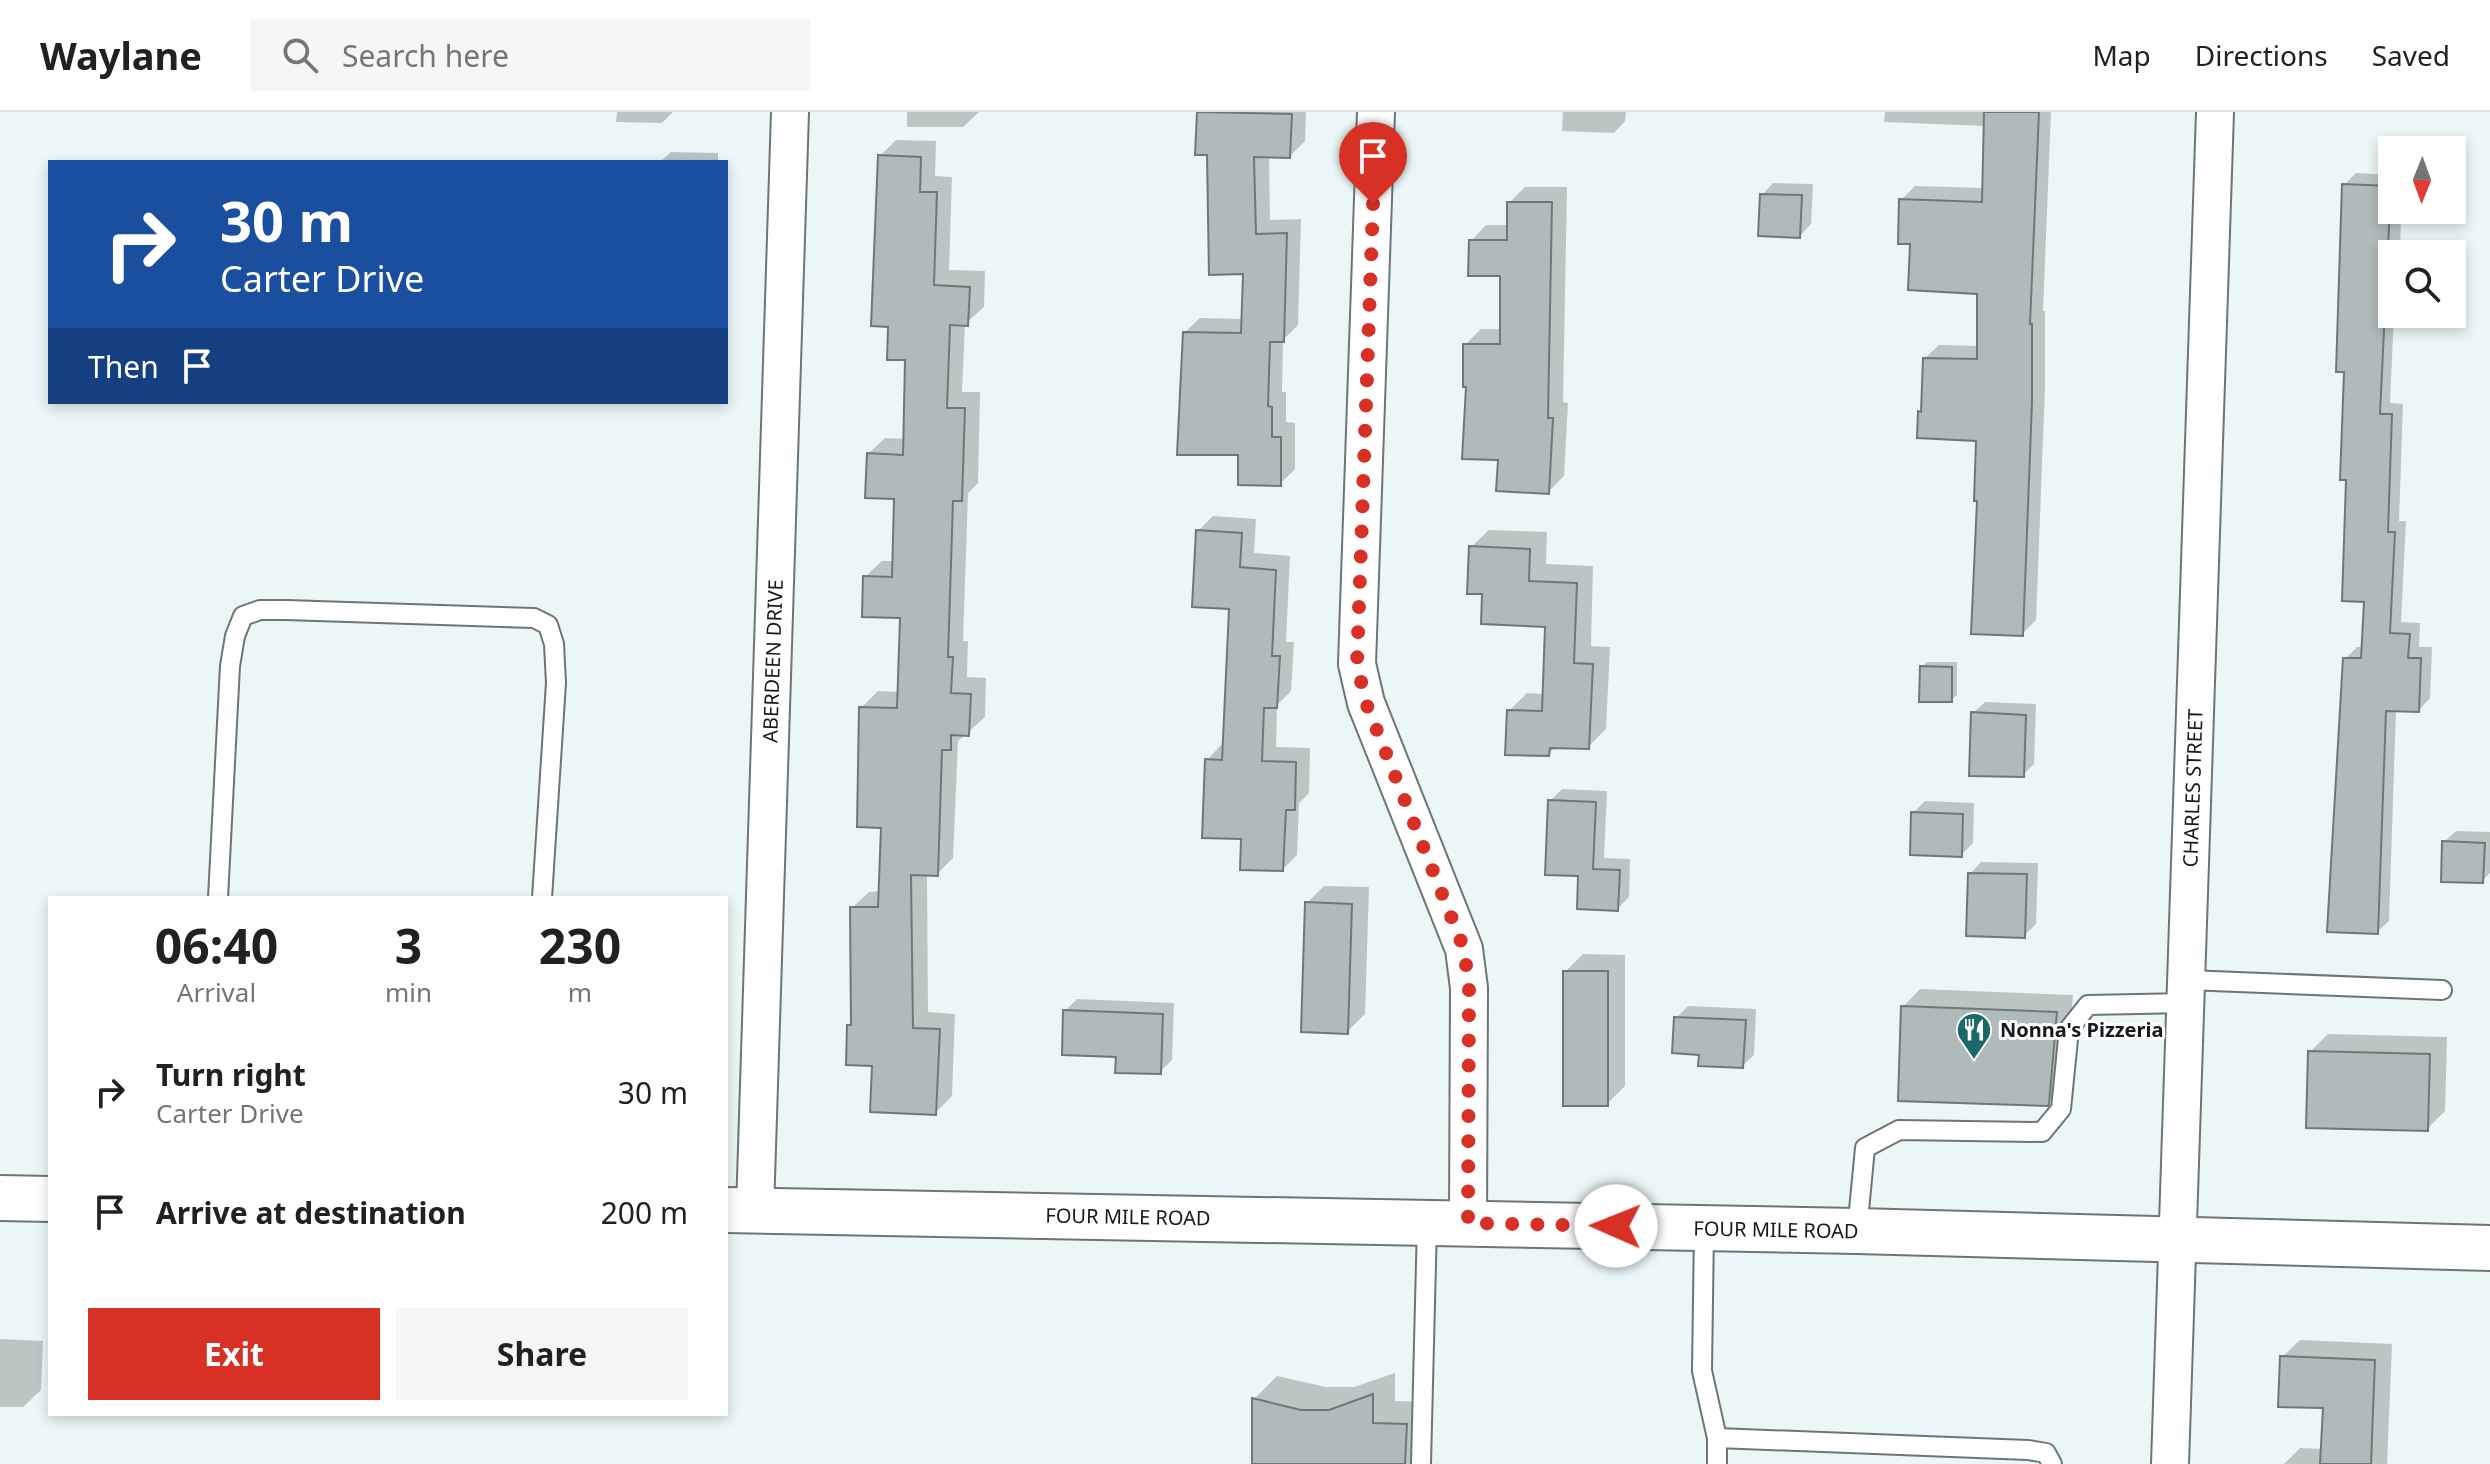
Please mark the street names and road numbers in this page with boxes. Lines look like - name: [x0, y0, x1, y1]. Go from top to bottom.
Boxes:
- street label: ABERDEEN DRIVE: [756, 579, 789, 743]
- street label: CHARLES STREET: [2176, 708, 2209, 868]
- street label: FOUR MILE ROAD: [1045, 1202, 1211, 1231]
- street label: FOUR MILE ROAD: [1693, 1215, 1859, 1244]

